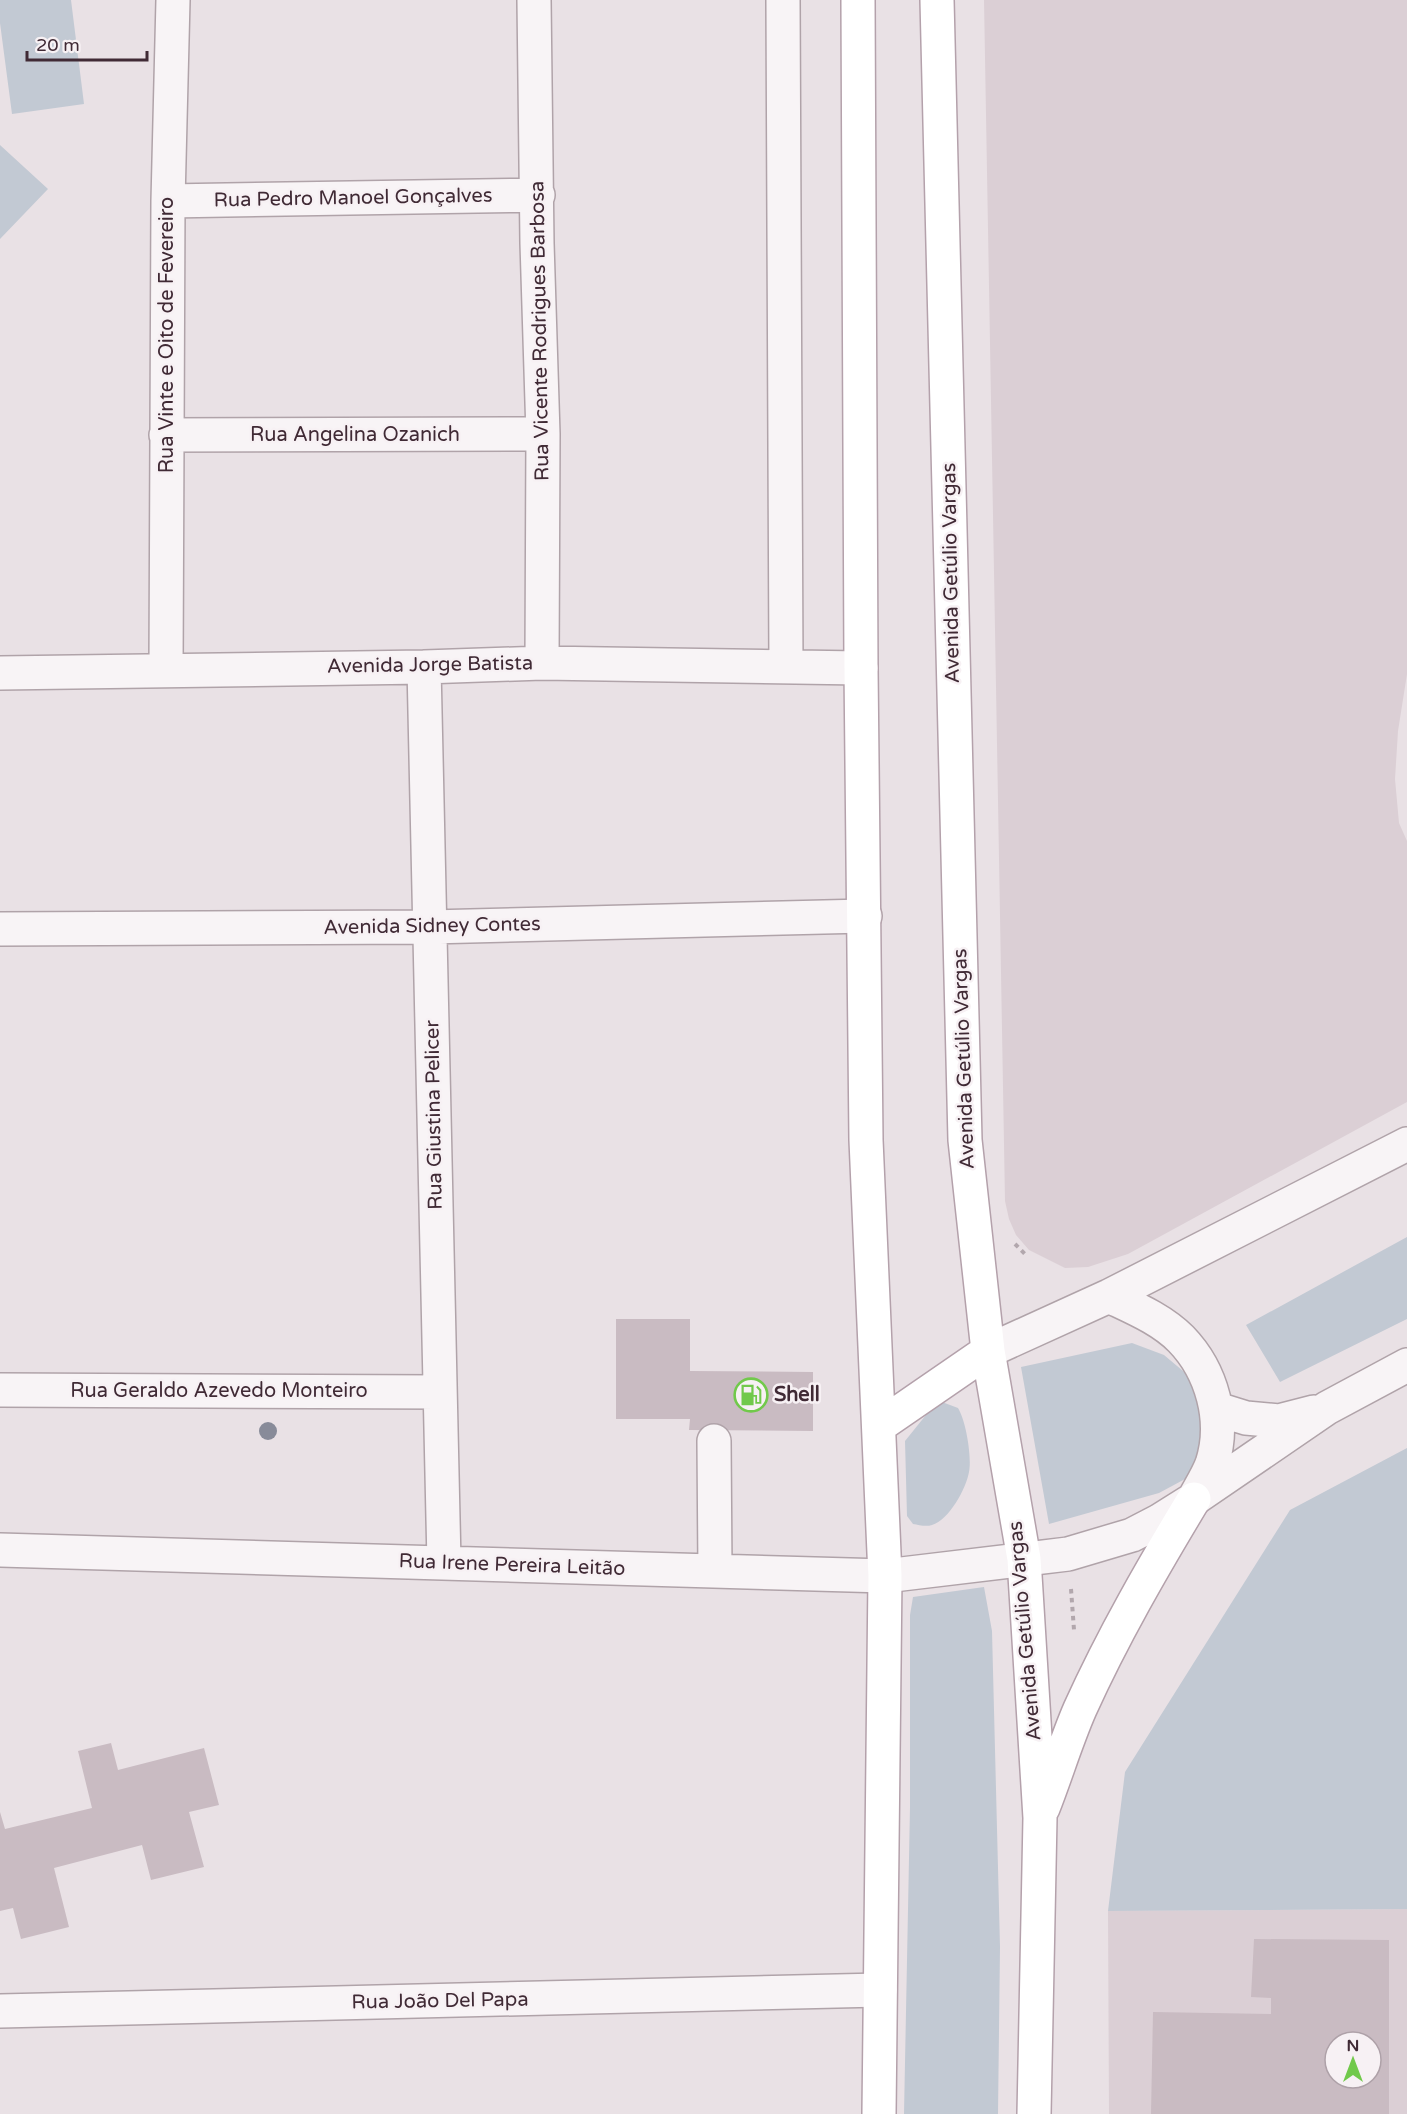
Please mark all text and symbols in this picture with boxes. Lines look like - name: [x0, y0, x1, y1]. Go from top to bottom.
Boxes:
- scale bar: [27, 24, 147, 62]
- text: 20 m: [36, 34, 80, 56]
- street label: Rua Vicente Rodrigues Barbosa: [525, 181, 555, 481]
- street label: Rua Pedro Manoel Gonçalves: [213, 184, 493, 212]
- street label: Rua Vinte e Oito de Fevereiro: [155, 197, 179, 473]
- street label: Rua Angelina Ozanich: [250, 423, 460, 447]
- street label: Avenida Getúlio Vargas: [937, 462, 965, 684]
- street label: Avenida Jorge Batista: [327, 651, 533, 679]
- street label: Avenida Sidney Contes: [323, 912, 541, 940]
- street label: Avenida Getúlio Vargas: [948, 948, 980, 1170]
- street label: Rua Giustina Pelicer: [420, 1020, 448, 1210]
- fuel station icon: Shell: [733, 1377, 769, 1413]
- street label: Rua Geraldo Azevedo Monteiro: [70, 1379, 368, 1403]
- place label: Shell: [774, 1383, 820, 1407]
- street label: Avenida Getúlio Vargas: [1003, 1520, 1047, 1742]
- street label: Rua Irene Pereira Leitão: [398, 1549, 626, 1581]
- street label: Rua João Del Papa: [351, 1987, 529, 2015]
- north arrow: [1323, 2030, 1383, 2090]
- text: N: [1347, 2036, 1359, 2056]

